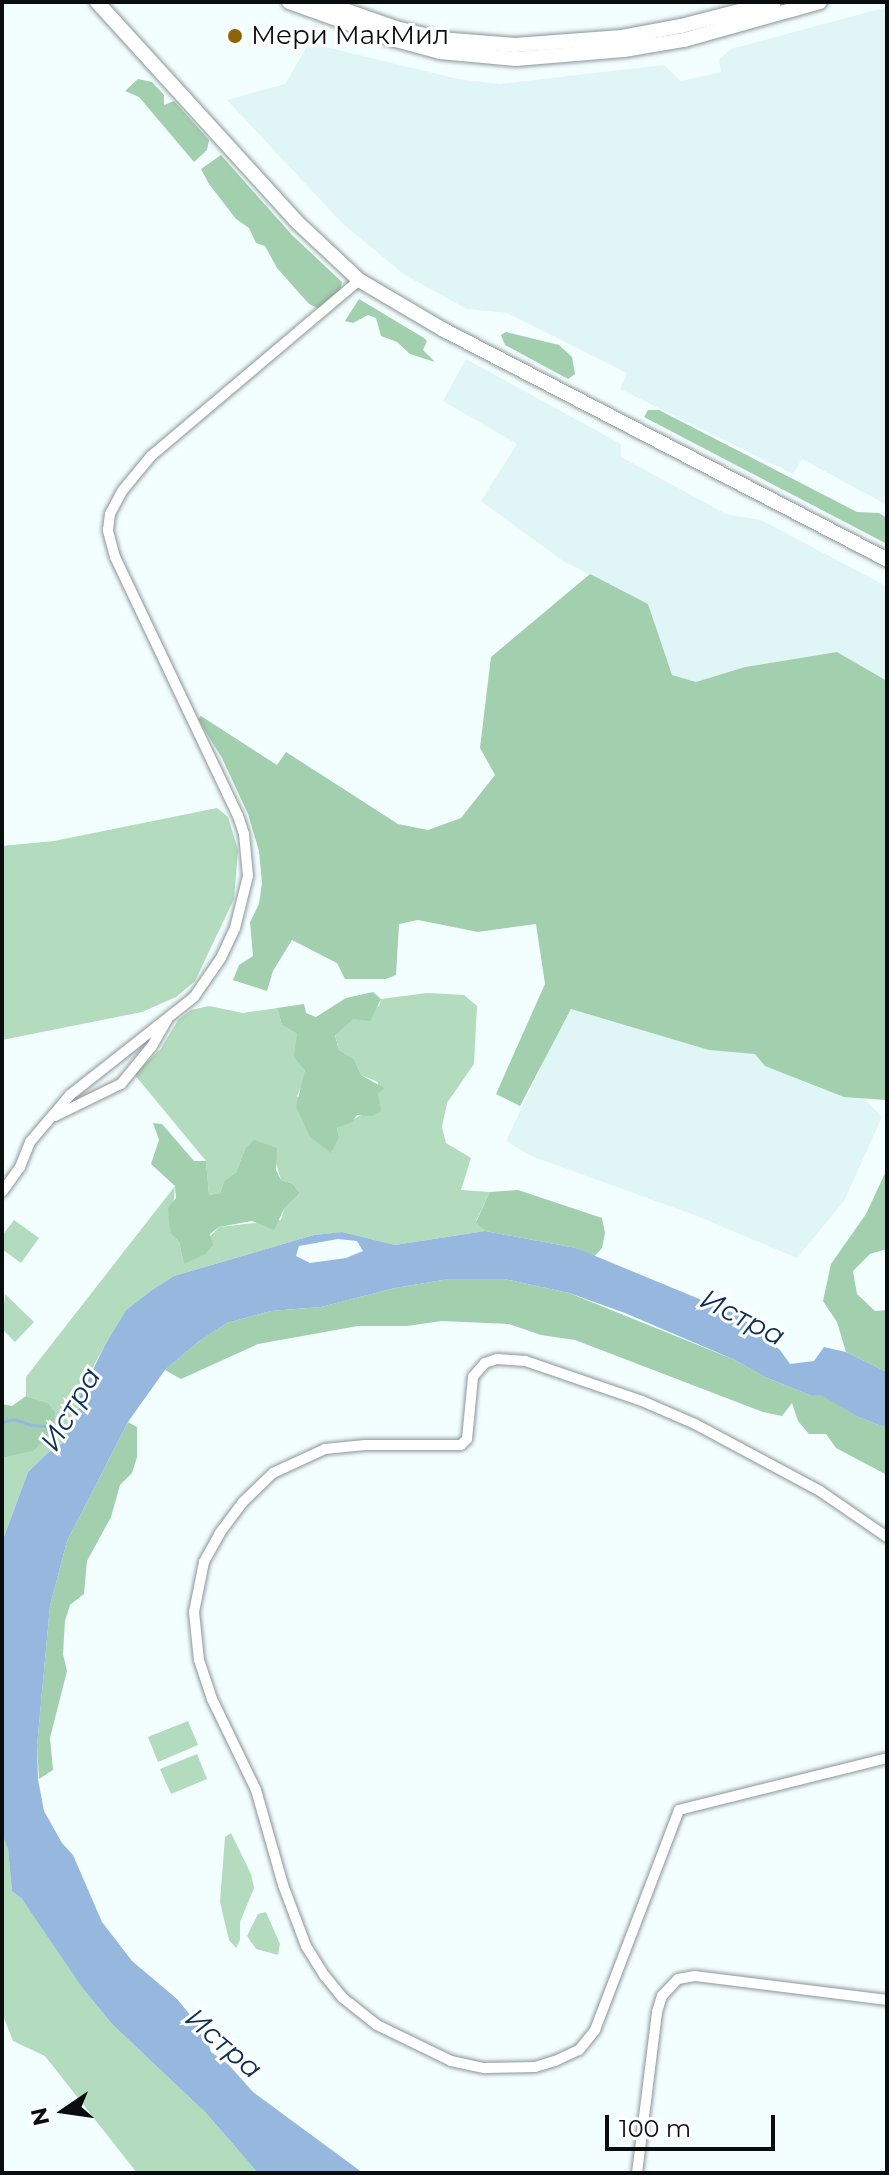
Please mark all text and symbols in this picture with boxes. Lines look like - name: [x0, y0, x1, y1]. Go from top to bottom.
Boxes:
- place label: Мери МакМил: [251, 20, 449, 52]
- marker: Мери МакМил: [226, 27, 244, 45]
- water label: Истра: [695, 1281, 791, 1353]
- water label: Истра: [33, 1361, 107, 1457]
- water label: Истра: [179, 2001, 269, 2085]
- north arrow: [24, 2071, 104, 2151]
- scale bar: [609, 2099, 779, 2149]
- text: N: [25, 2105, 55, 2128]
- text: 100 m: [619, 2114, 691, 2143]

